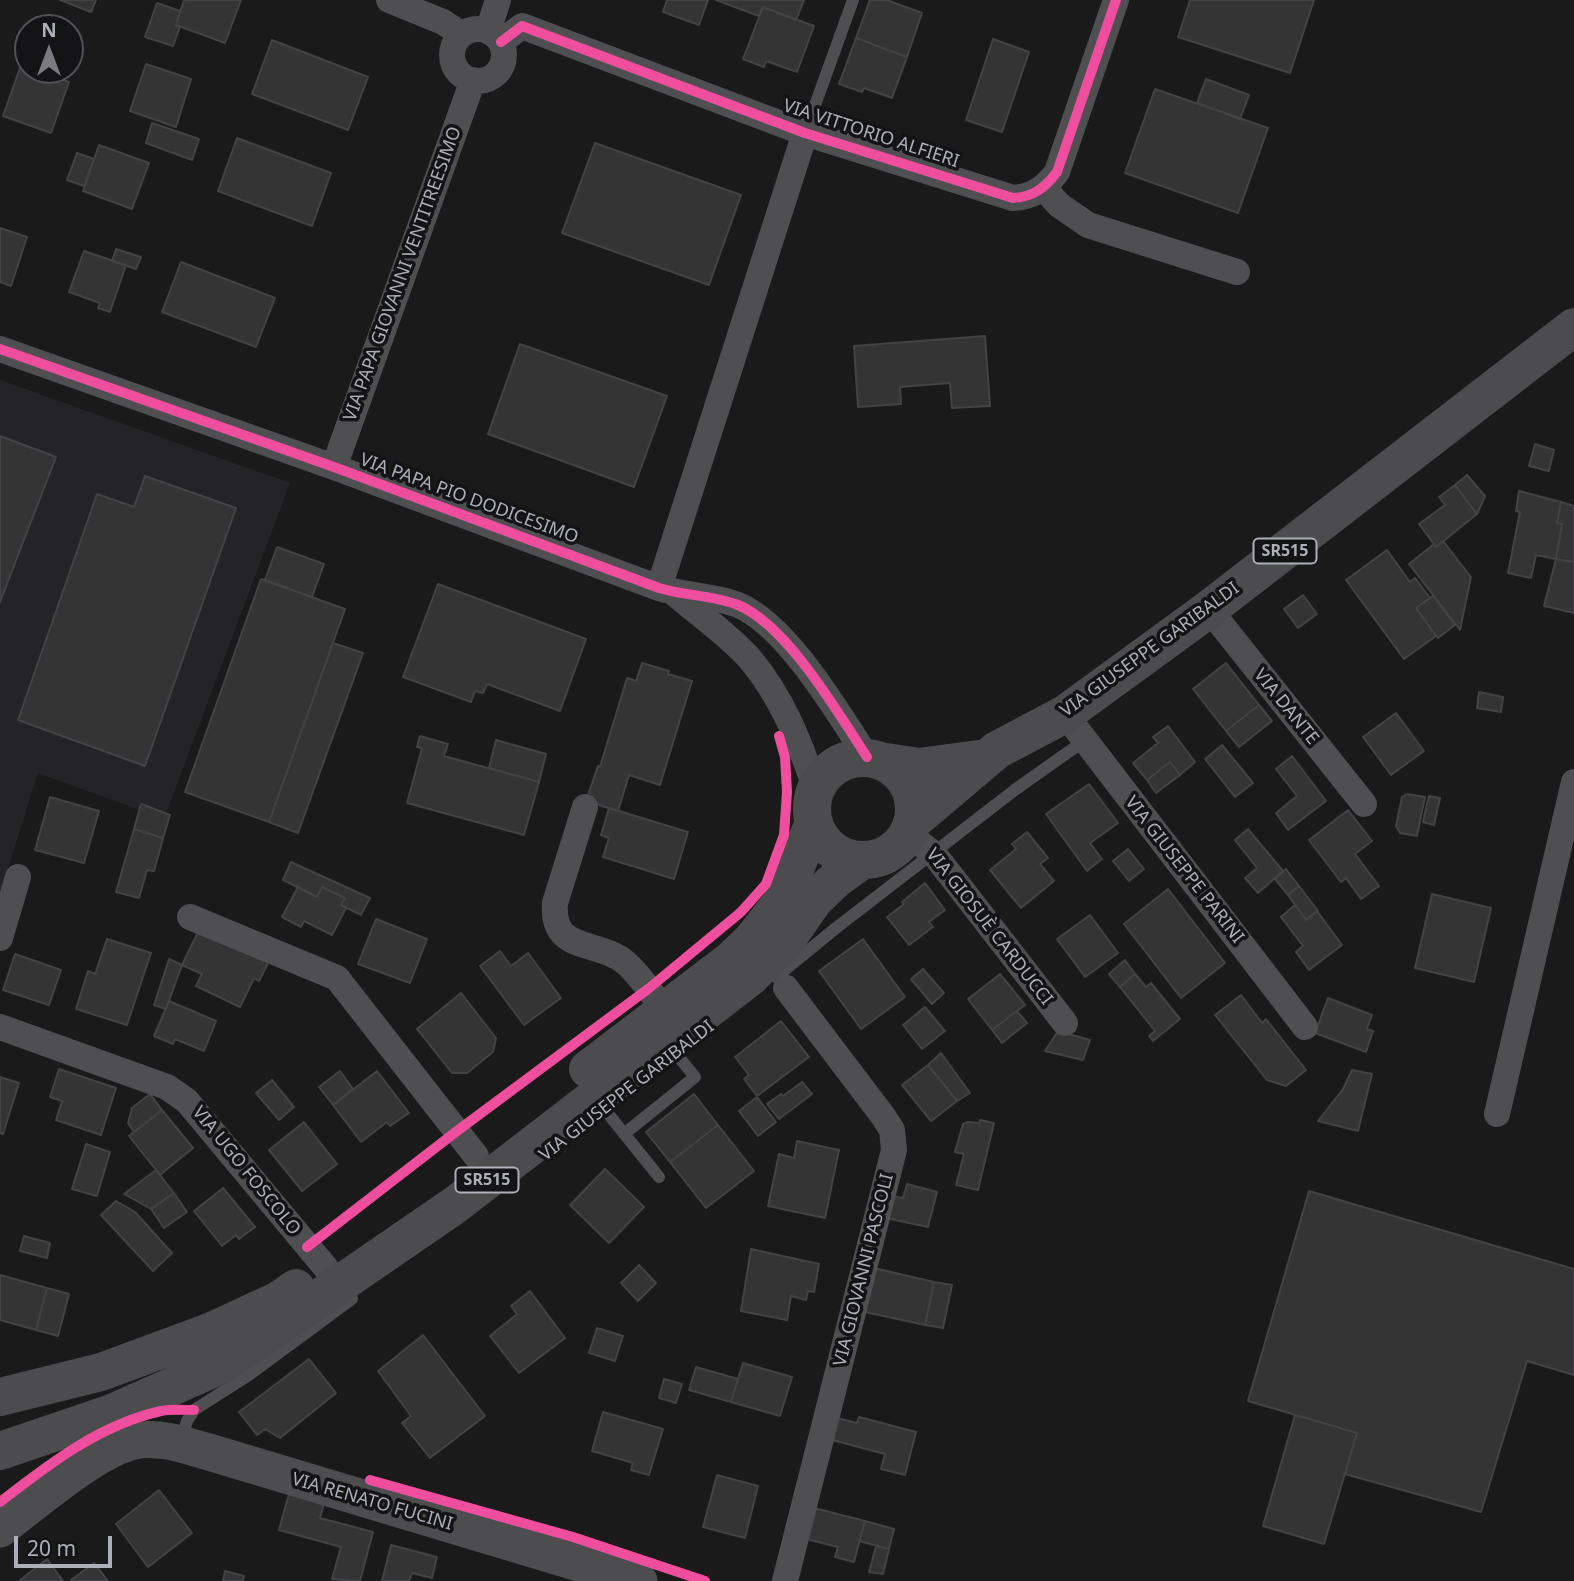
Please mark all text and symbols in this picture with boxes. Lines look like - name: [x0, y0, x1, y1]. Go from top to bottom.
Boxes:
- north arrow: [14, 14, 84, 84]
- text: N: [41, 17, 57, 43]
- street label: VIA VITTORIO ALFIERI: [780, 95, 962, 173]
- street label: VIA PAPA GIOVANNI VENTITREESIMO: [340, 124, 466, 424]
- street label: VIA PAPA PIO DODICESIMO: [357, 449, 581, 549]
- road number: SR515: [1254, 538, 1316, 564]
- street label: VIA GIUSEPPE GARIBALDI: [1056, 578, 1244, 722]
- street label: VIA DANTE: [1249, 665, 1323, 749]
- street label: VIA GIUSEPPE PARINI: [1120, 792, 1248, 948]
- street label: VIA GIOSUÈ CARDUCCI: [921, 844, 1057, 1010]
- street label: VIA GIUSEPPE GARIBALDI: [535, 1016, 719, 1166]
- street label: VIA UGO FOSCOLO: [187, 1102, 305, 1240]
- road number: SR515: [456, 1168, 518, 1192]
- street label: VIA GIOVANNI PASCOLI: [830, 1171, 898, 1369]
- street label: VIA RENATO FUCINI: [289, 1469, 455, 1535]
- scale bar: [18, 1522, 116, 1566]
- text: 20 m: [27, 1534, 76, 1562]

